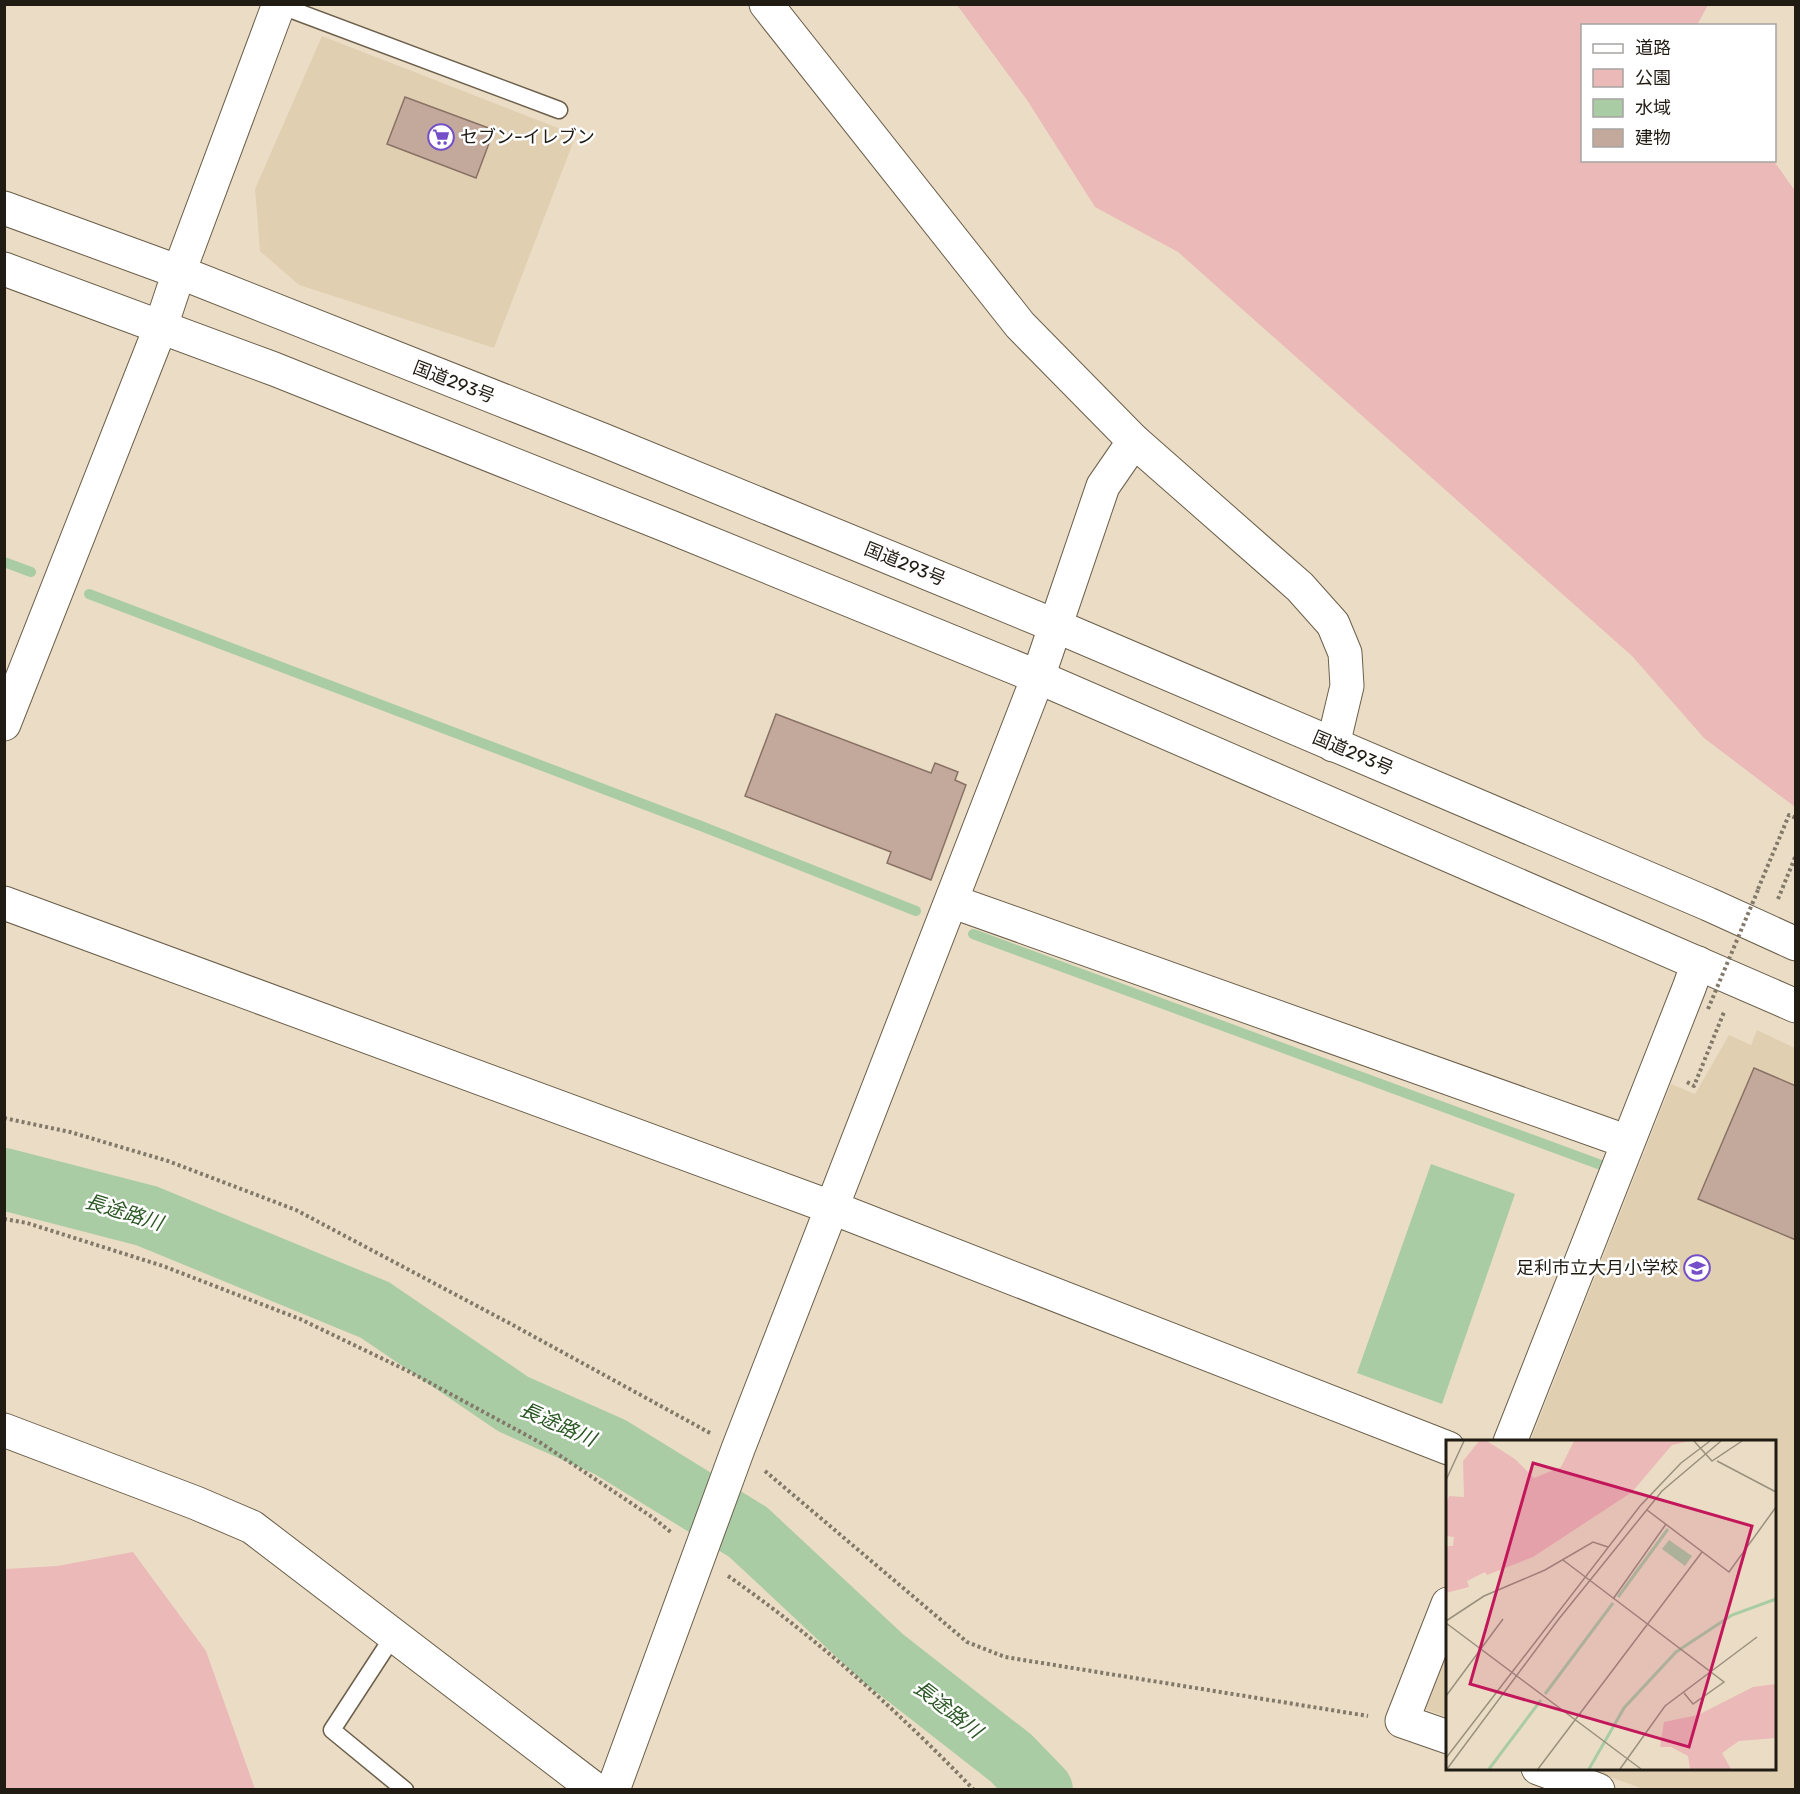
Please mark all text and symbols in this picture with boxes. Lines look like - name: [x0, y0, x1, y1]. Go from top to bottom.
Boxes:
- legend: [1581, 24, 1776, 162]
- text: 道路: [1635, 37, 1671, 59]
- text: 公園: [1635, 67, 1671, 89]
- text: 水域: [1635, 97, 1671, 119]
- supermarket icon: セブン-イレブン: [426, 122, 456, 152]
- place label: セブン-イレブン: [460, 126, 595, 148]
- text: 建物: [1635, 127, 1671, 149]
- street label: 国道293号: [410, 356, 498, 408]
- street label: 国道293号: [861, 538, 949, 590]
- street label: 国道293号: [1309, 726, 1397, 780]
- water label: 長途路川: [82, 1189, 168, 1236]
- school or university icon: 足利市立大月小学校: [1682, 1253, 1712, 1283]
- place label: 足利市立大月小学校: [1516, 1257, 1678, 1279]
- water label: 長途路川: [517, 1397, 601, 1452]
- inset map: [1446, 1440, 1776, 1770]
- water label: 長途路川: [909, 1675, 988, 1744]

